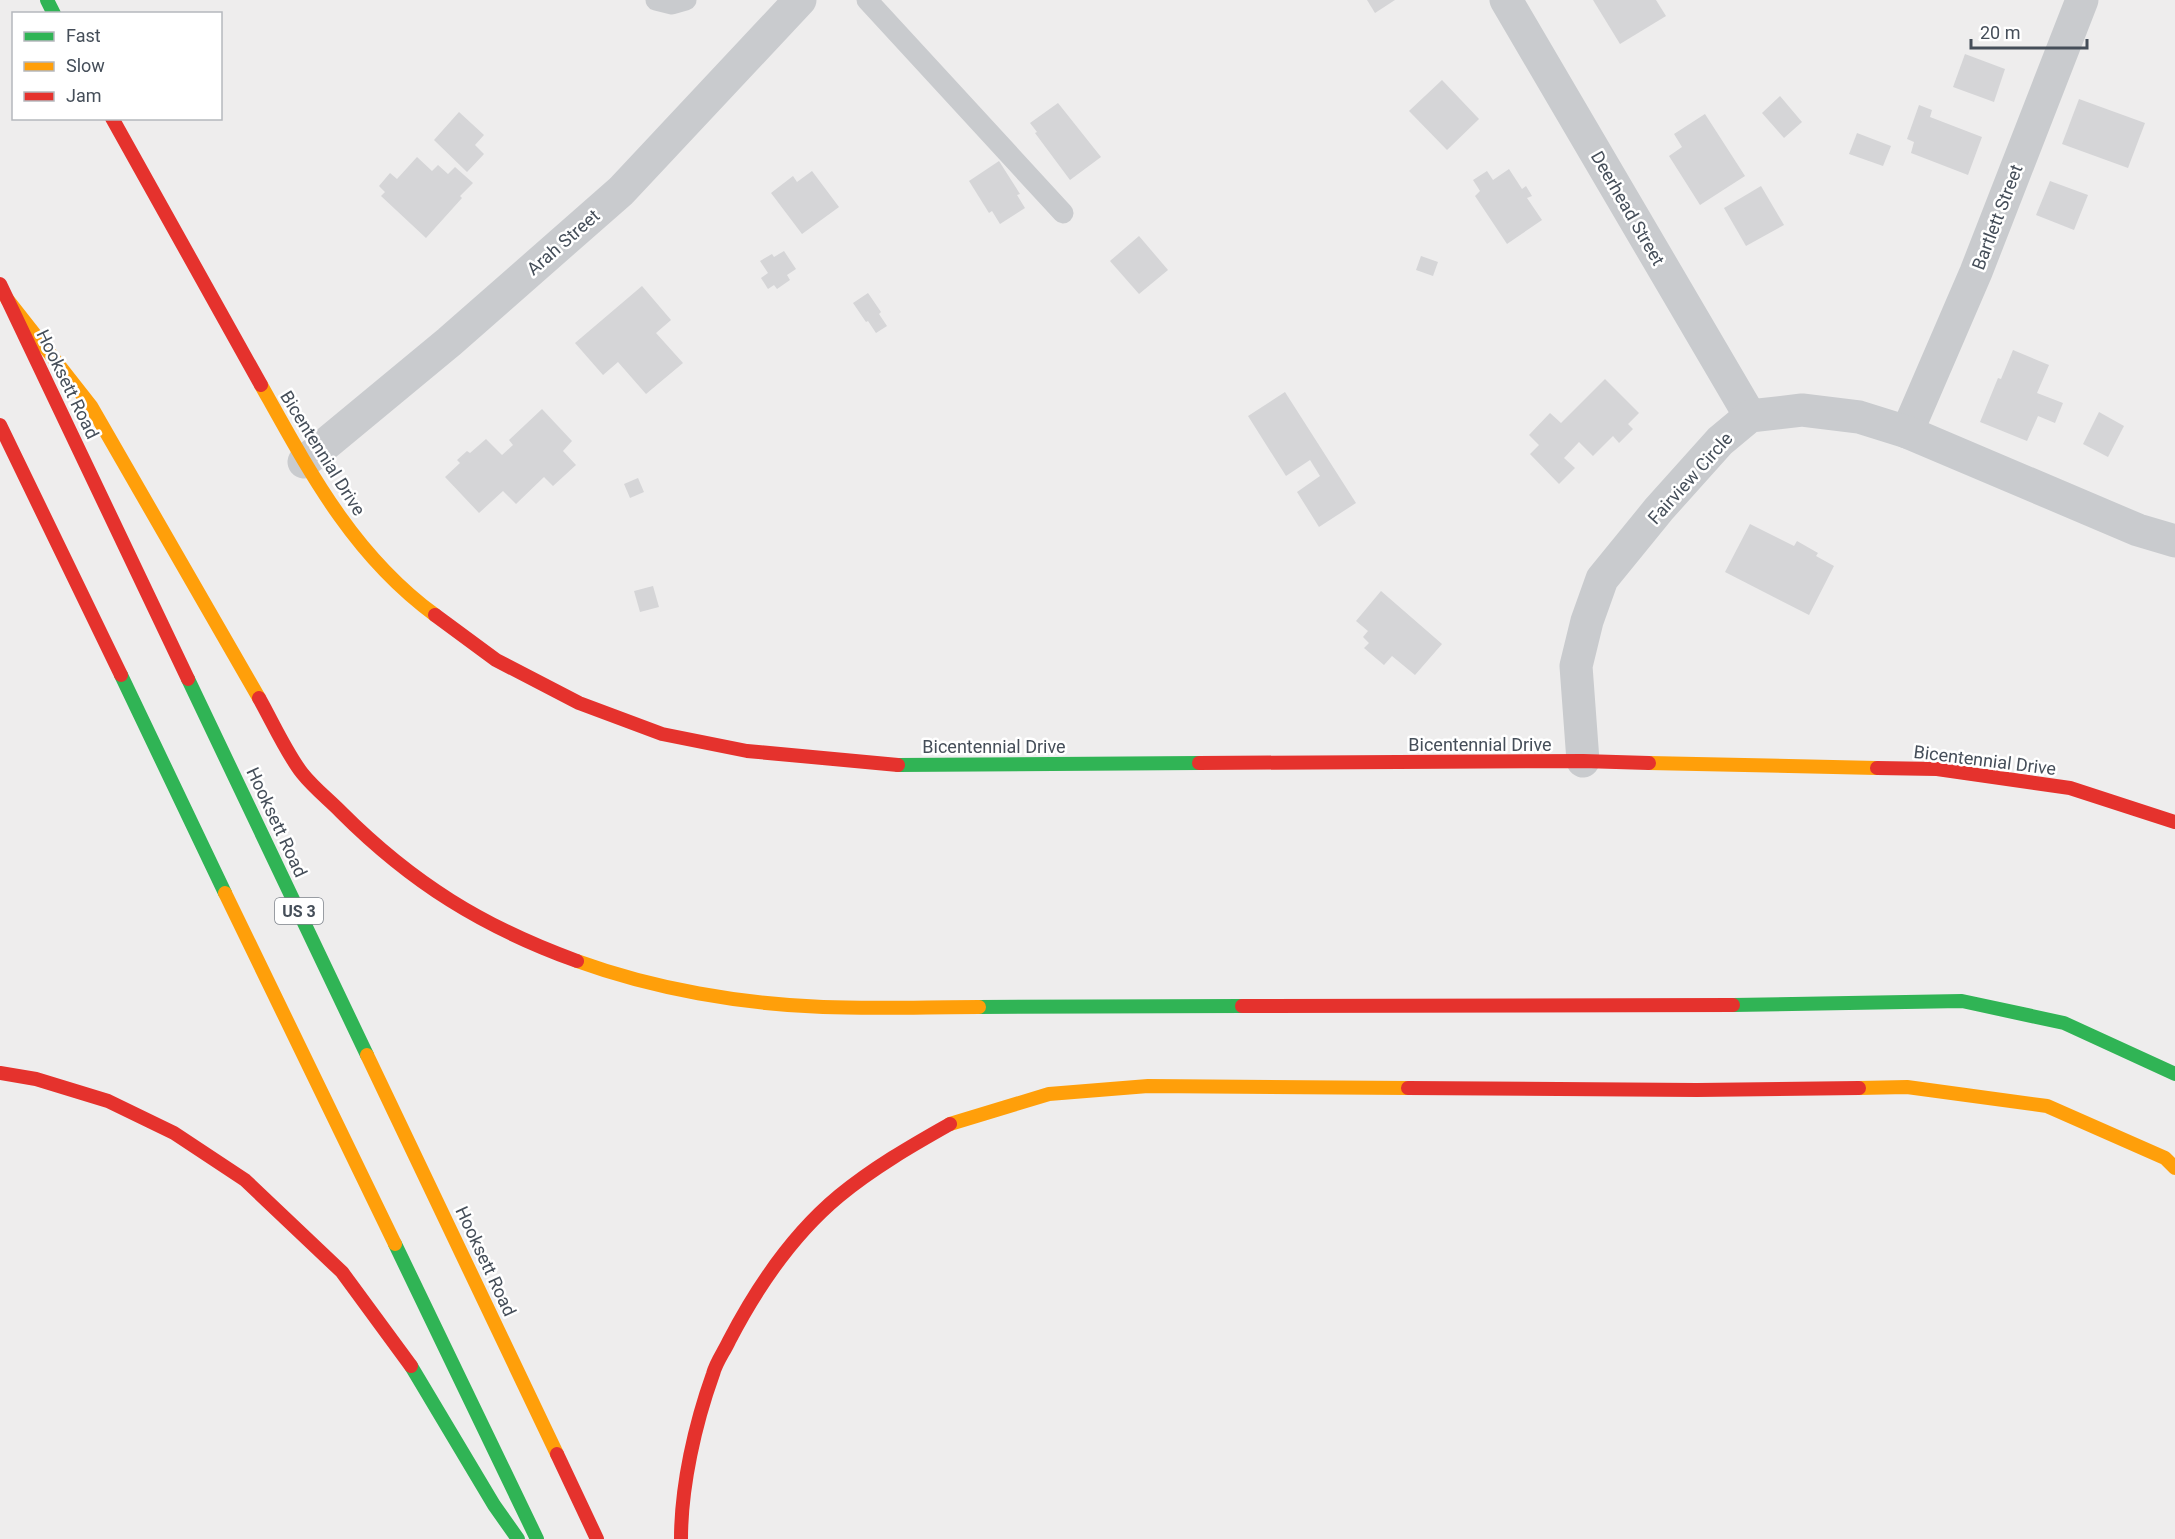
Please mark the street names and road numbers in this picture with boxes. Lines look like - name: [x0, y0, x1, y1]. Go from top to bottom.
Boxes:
- street label: Deerhead Street: [1587, 147, 1669, 269]
- street label: Bartlett Street: [1967, 161, 2027, 273]
- street label: Arah Street: [522, 205, 604, 279]
- street label: Hooksett Road: [33, 326, 103, 442]
- street label: Bicentennial Drive: [276, 387, 370, 519]
- street label: Fairview Circle: [1643, 428, 1737, 528]
- street label: Bicentennial Drive: [1408, 734, 1552, 755]
- street label: Bicentennial Drive: [922, 736, 1066, 757]
- street label: Bicentennial Drive: [1913, 741, 2057, 779]
- street label: Hooksett Road: [242, 764, 312, 880]
- road number: US 3: [275, 898, 323, 924]
- street label: Hooksett Road: [451, 1203, 521, 1319]

